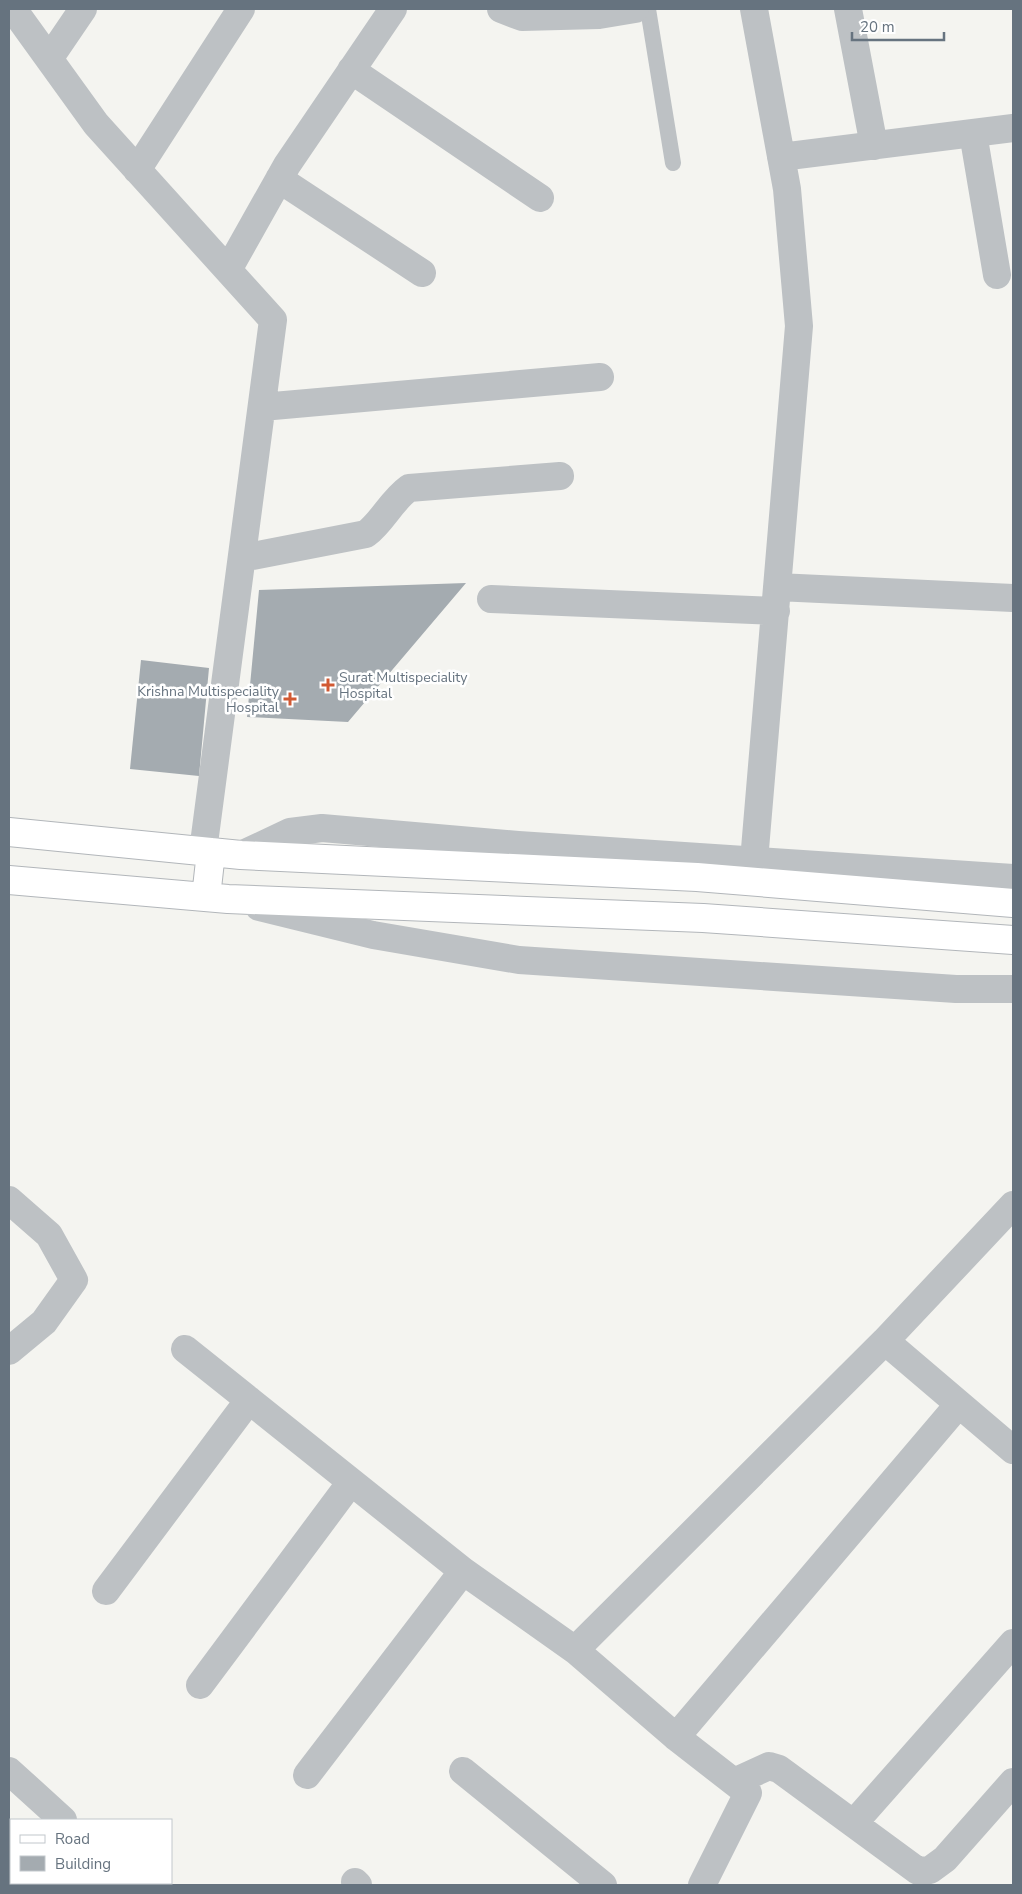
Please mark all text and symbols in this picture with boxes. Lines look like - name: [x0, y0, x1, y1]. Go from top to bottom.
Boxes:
- scale bar: [852, 10, 944, 42]
- text: 20 m: [860, 17, 895, 37]
- place label: Surat Multispeciality Hospital: [339, 668, 468, 703]
- marker: Surat Multispeciality Hospital: [321, 678, 335, 692]
- place label: Krishna Multispeciality Hospital: [137, 682, 280, 717]
- marker: Krishna Multispeciality Hospital: [283, 692, 297, 706]
- legend: [10, 1819, 172, 1884]
- text: Road: [55, 1829, 90, 1849]
- text: Building: [55, 1854, 111, 1874]

